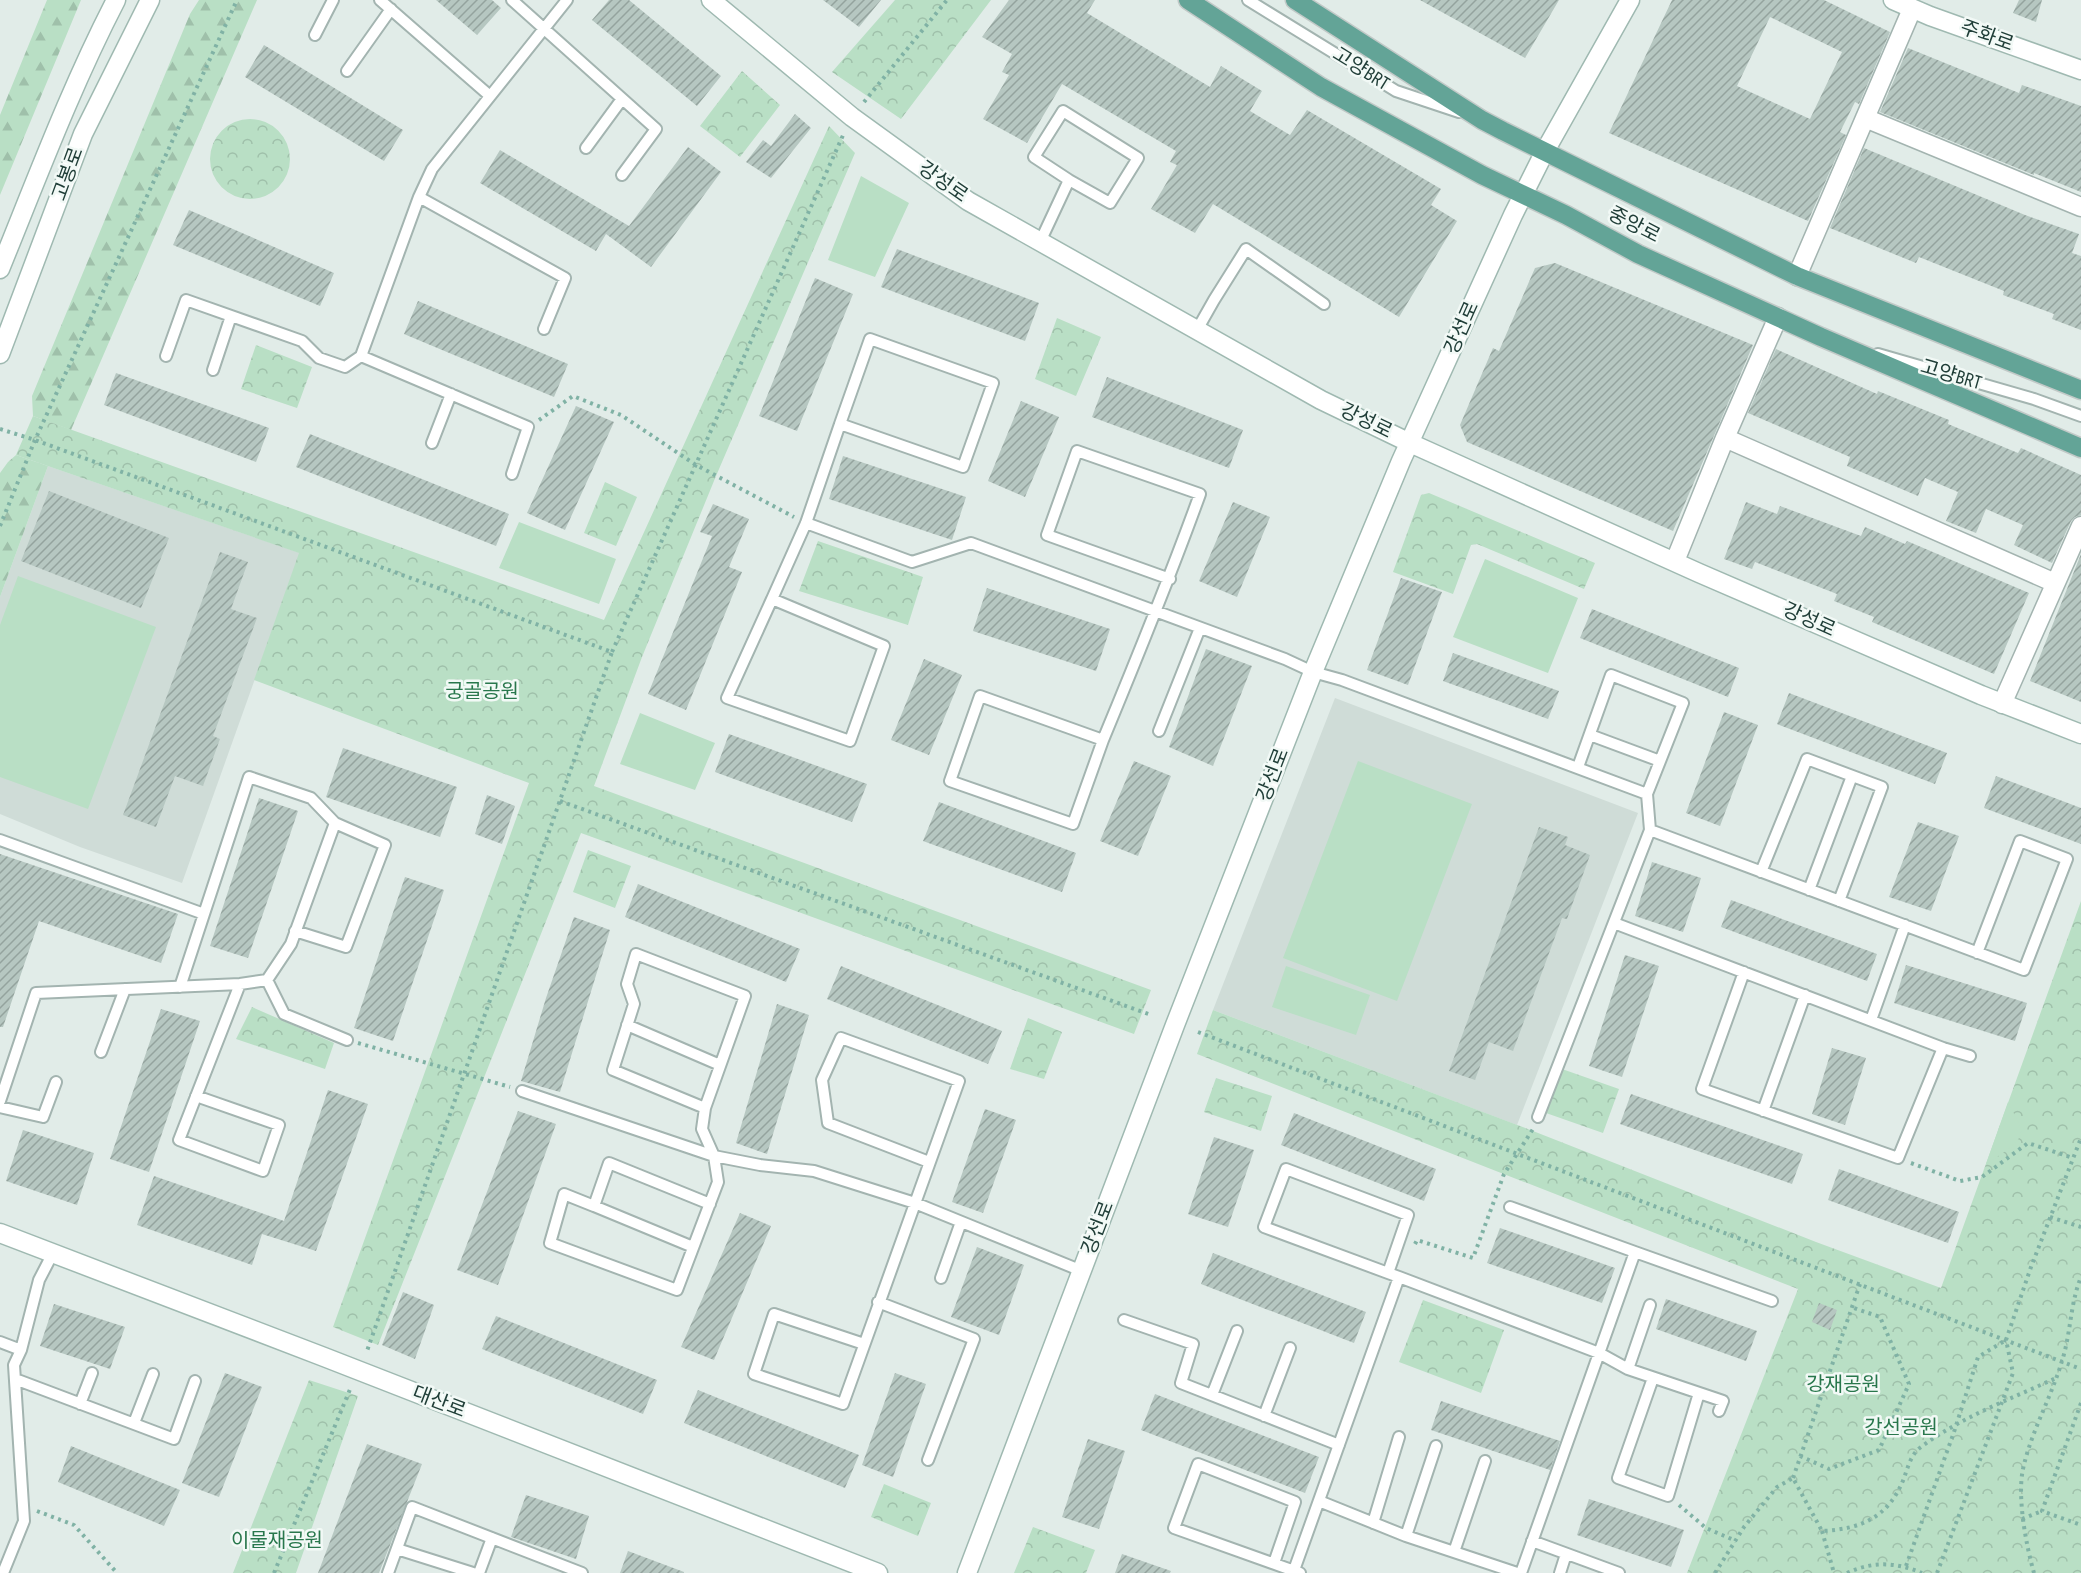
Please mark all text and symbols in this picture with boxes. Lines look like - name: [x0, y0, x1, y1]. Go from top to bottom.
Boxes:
- street label: 주화로: [1957, 15, 2017, 57]
- street label: 고양BRT: [1328, 42, 1394, 96]
- street label: 고봉로: [47, 144, 89, 204]
- street label: 강성로: [914, 156, 972, 208]
- street label: 중앙로: [1604, 202, 1664, 248]
- street label: 강선로: [1440, 298, 1484, 358]
- street label: 고양BRT: [1918, 355, 1984, 395]
- street label: 강성로: [1336, 398, 1396, 444]
- street label: 강성로: [1779, 598, 1839, 642]
- park label: 궁골공원: [445, 680, 519, 704]
- street label: 강선로: [1252, 745, 1294, 805]
- street label: 강선로: [1077, 1198, 1119, 1258]
- park label: 강재공원: [1806, 1373, 1880, 1397]
- street label: 대산로: [409, 1381, 469, 1423]
- park label: 강선공원: [1864, 1416, 1938, 1440]
- park label: 이물재공원: [231, 1529, 323, 1553]

